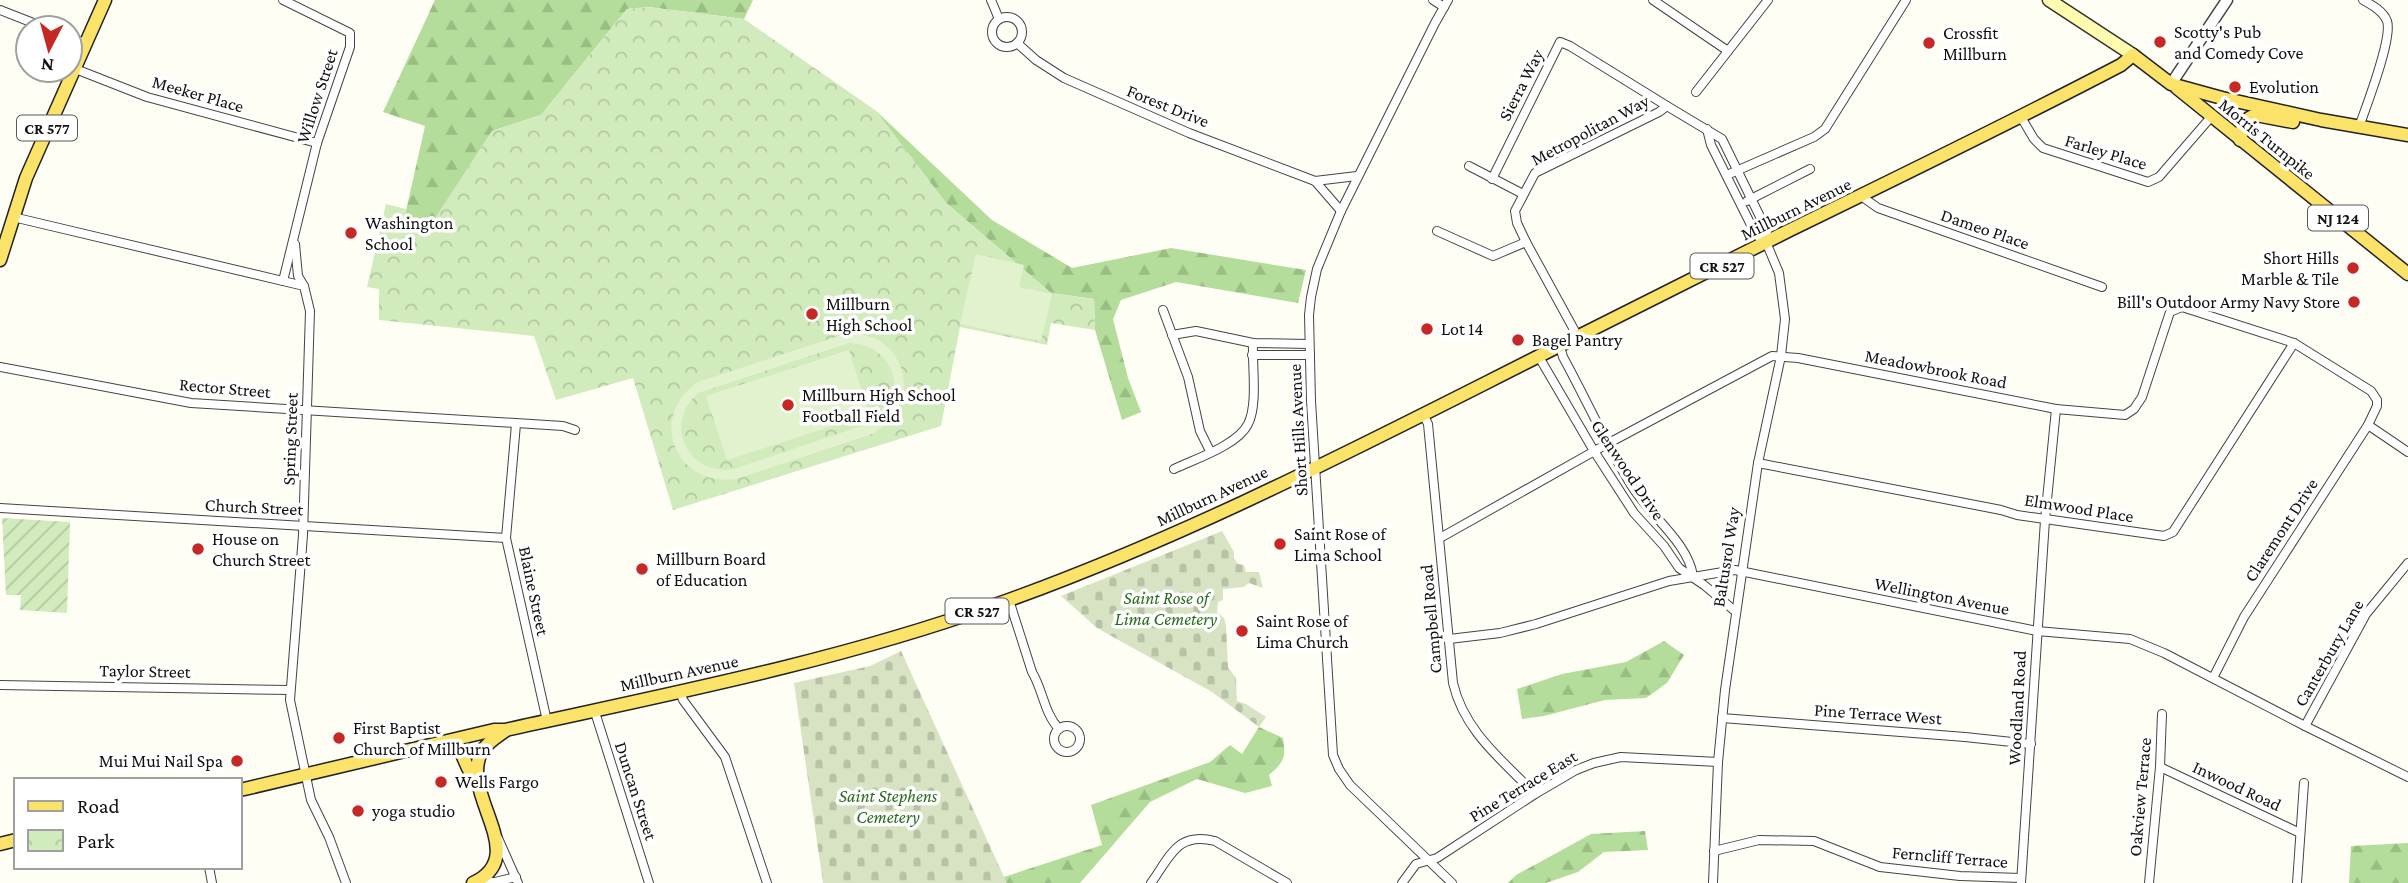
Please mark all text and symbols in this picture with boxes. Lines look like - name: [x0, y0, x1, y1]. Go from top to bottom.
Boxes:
- north arrow: [14, 14, 84, 84]
- place label: Scotty's Pub and Comedy Cove: [2174, 22, 2303, 63]
- place label: Crossfit Millburn: [1943, 23, 2007, 64]
- marker: Scotty's Pub and Comedy Cove: [2152, 34, 2168, 50]
- marker: Crossfit Millburn: [1921, 35, 1937, 51]
- street label: Willow Street: [292, 45, 342, 146]
- street label: Sierra Way: [1495, 45, 1548, 124]
- text: N: [40, 54, 55, 77]
- street label: Meeker Place: [150, 71, 246, 117]
- place label: Evolution: [2249, 77, 2319, 97]
- marker: Evolution: [2227, 79, 2243, 95]
- street label: Forest Drive: [1124, 80, 1212, 132]
- street label: Metropolitan Way: [1527, 90, 1653, 170]
- street label: Morris Turnpike: [2215, 94, 2319, 184]
- road number: CR 577: [17, 116, 77, 140]
- street label: Farley Place: [2063, 130, 2150, 174]
- street label: Millburn Avenue: [1738, 174, 1855, 244]
- street label: Dameo Place: [1938, 205, 2032, 254]
- road number: NJ 124: [2308, 206, 2368, 230]
- place label: Washington School: [365, 213, 454, 254]
- marker: Washington School: [343, 225, 359, 241]
- place label: Short Hills Marble & Tile: [2241, 248, 2339, 289]
- road number: CR 527: [1690, 254, 1754, 278]
- marker: Short Hills Marble & Tile: [2345, 260, 2361, 276]
- place label: Bill's Outdoor Army Navy Store: [2117, 292, 2340, 312]
- place label: Millburn High School: [826, 294, 913, 335]
- marker: Bill's Outdoor Army Navy Store: [2346, 294, 2362, 310]
- marker: Millburn High School: [804, 306, 820, 322]
- place label: Lot 14: [1441, 319, 1483, 339]
- marker: Lot 14: [1419, 321, 1435, 337]
- place label: Bagel Pantry: [1532, 330, 1623, 350]
- marker: Bagel Pantry: [1510, 332, 1526, 348]
- street label: Meadowbrook Road: [1863, 345, 2009, 393]
- street label: Short Hills Avenue: [1285, 363, 1311, 497]
- street label: Rector Street: [178, 374, 273, 402]
- place label: Millburn High School Football Field: [802, 385, 956, 426]
- street label: Spring Street: [278, 391, 302, 486]
- marker: Millburn High School Football Field: [780, 397, 796, 413]
- street label: Glenwood Drive: [1587, 416, 1669, 524]
- street label: Millburn Avenue: [1153, 461, 1271, 530]
- street label: Claremont Drive: [2240, 475, 2322, 585]
- street label: Elmwood Place: [2023, 490, 2135, 527]
- street label: Church Street: [204, 494, 305, 520]
- street label: Baltusrol Way: [1708, 505, 1744, 608]
- place label: Saint Rose of Lima School: [1294, 524, 1387, 565]
- place label: House on Church Street: [212, 529, 311, 570]
- marker: Saint Rose of Lima School: [1272, 536, 1288, 552]
- marker: House on Church Street: [190, 541, 206, 557]
- street label: Blaine Street: [515, 545, 553, 638]
- place label: Millburn Board of Education: [656, 549, 766, 590]
- marker: Millburn Board of Education: [634, 561, 650, 577]
- street label: Campbell Road: [1416, 563, 1446, 674]
- street label: Wellington Avenue: [1873, 573, 2011, 619]
- park label: Saint Rose of Lima Cemetery: [1115, 588, 1218, 629]
- street label: Canterbury Lane: [2290, 596, 2368, 710]
- road number: CR 527: [946, 598, 1009, 624]
- place label: Saint Rose of Lima Church: [1256, 611, 1349, 652]
- marker: Saint Rose of Lima Church: [1234, 623, 1250, 639]
- street label: Woodland Road: [2004, 649, 2030, 766]
- street label: Millburn Avenue: [618, 651, 740, 695]
- street label: Taylor Street: [99, 660, 192, 682]
- street label: Pine Terrace West: [1814, 700, 1943, 729]
- place label: First Baptist Church of Millburn: [353, 718, 491, 759]
- marker: First Baptist Church of Millburn: [331, 730, 347, 746]
- street label: Oakview Terrace: [2125, 737, 2155, 857]
- street label: Duncan Street: [611, 739, 662, 844]
- street label: Pine Terrace East: [1465, 745, 1581, 826]
- place label: Mui Mui Nail Spa: [99, 751, 223, 771]
- marker: Mui Mui Nail Spa: [229, 753, 245, 769]
- street label: Inwood Road: [2190, 757, 2285, 815]
- place label: Wells Fargo: [455, 772, 539, 792]
- marker: Wells Fargo: [433, 774, 449, 790]
- legend: [14, 778, 242, 869]
- park label: Saint Stephens Cemetery: [839, 786, 938, 827]
- text: Road: [77, 794, 120, 818]
- place label: yoga studio: [371, 801, 455, 821]
- marker: yoga studio: [350, 803, 366, 819]
- text: Park: [77, 829, 114, 853]
- street label: Ferncliff Terrace: [1891, 842, 2009, 872]

